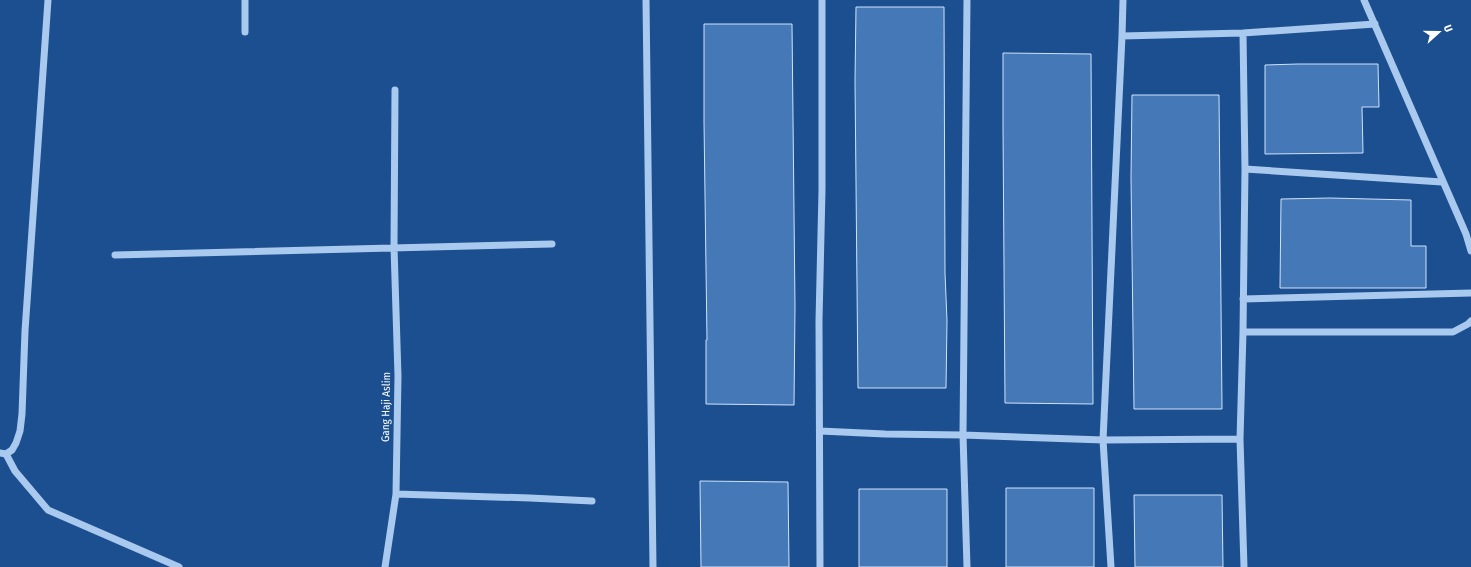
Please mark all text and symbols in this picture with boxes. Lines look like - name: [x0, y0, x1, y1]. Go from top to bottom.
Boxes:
- north arrow: [1419, 12, 1459, 52]
- text: U: [1441, 23, 1455, 34]
- street label: Gang Haji Aslim: [379, 372, 393, 442]

